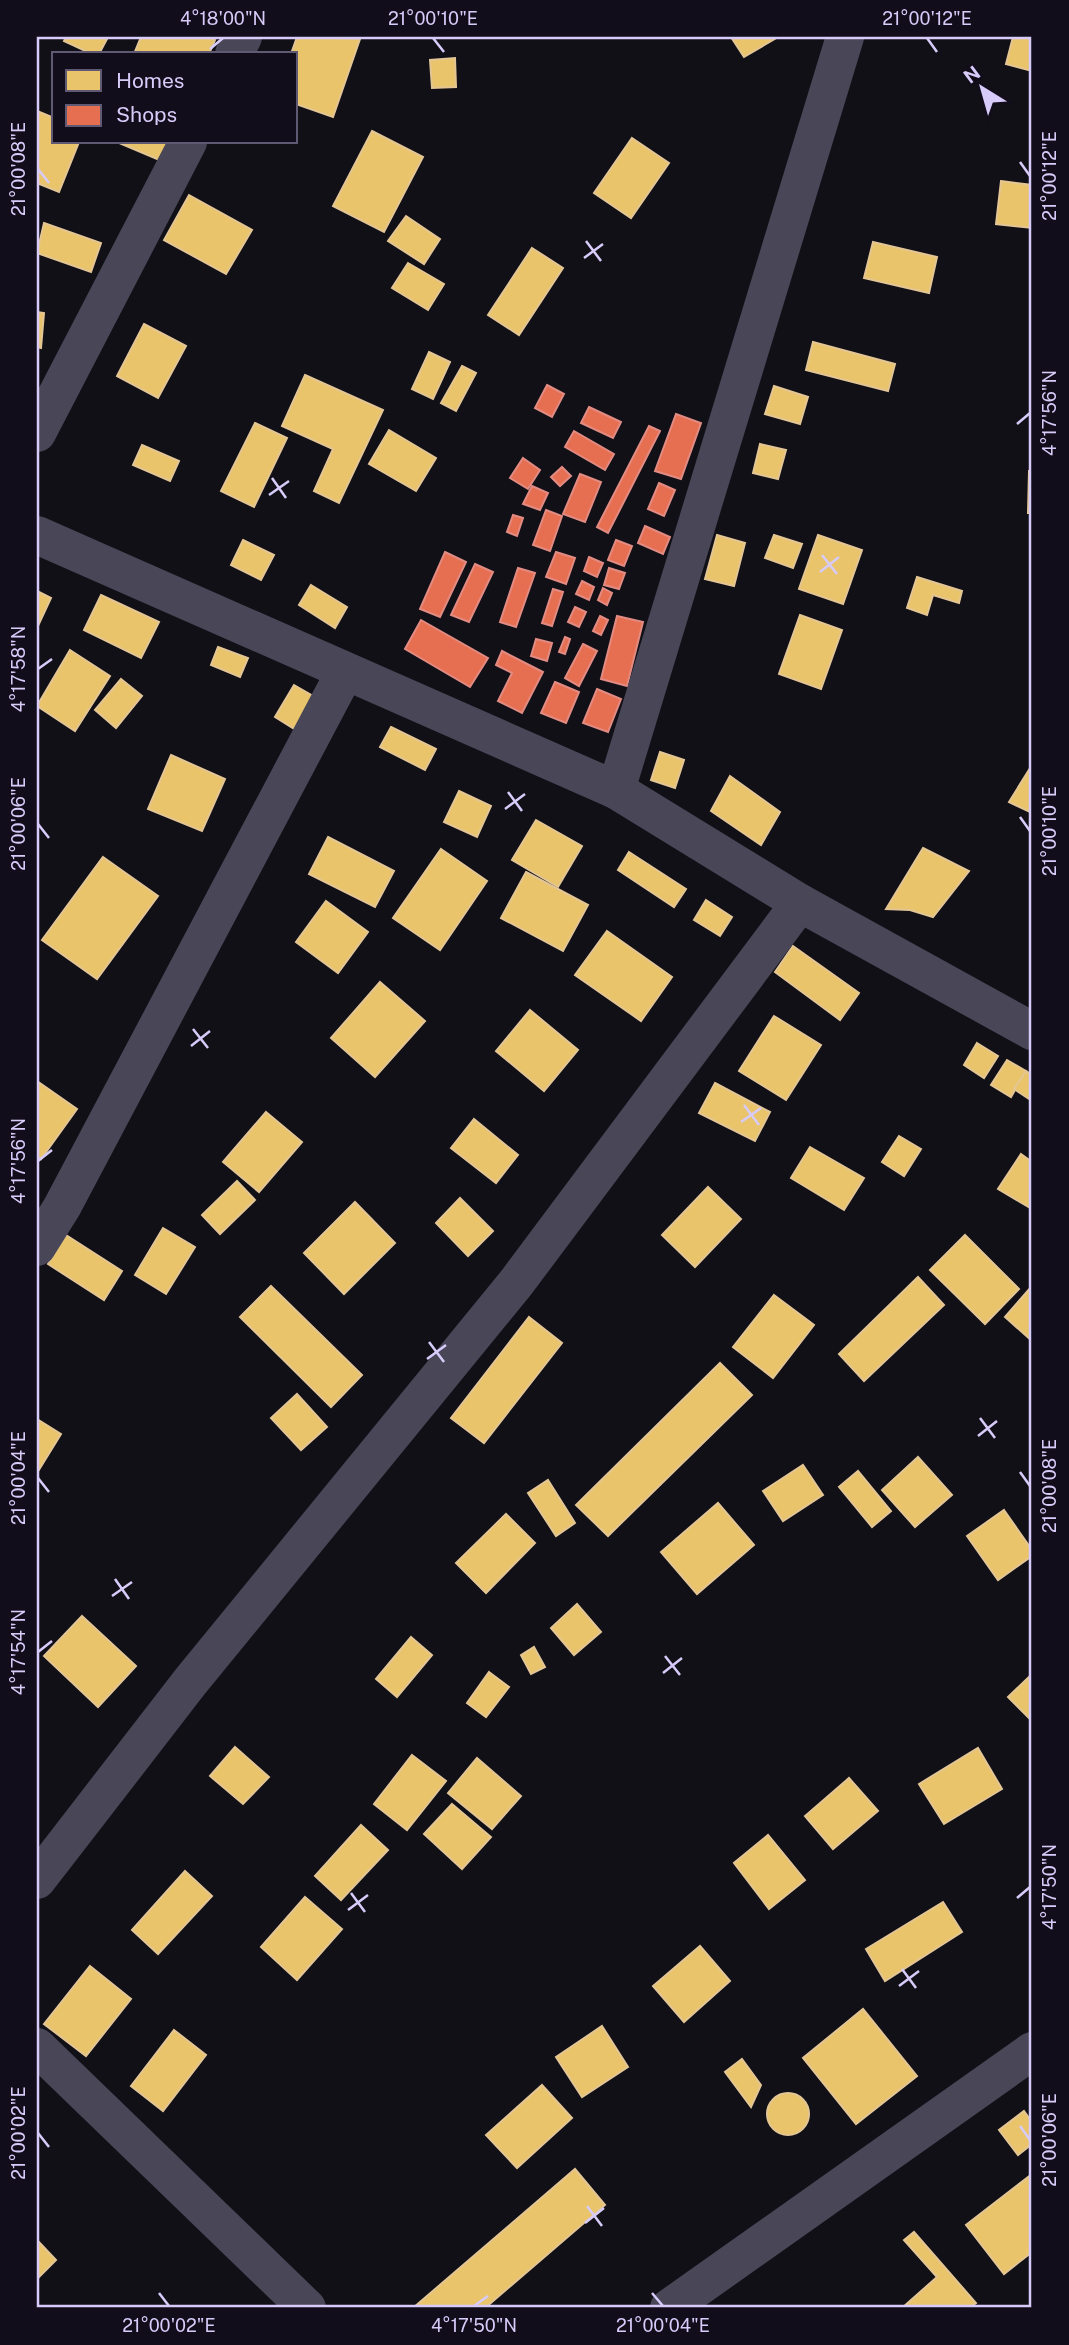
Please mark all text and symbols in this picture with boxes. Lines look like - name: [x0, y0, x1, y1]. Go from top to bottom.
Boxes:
- text: 4°18'00"N: [180, 8, 266, 29]
- text: 21°00'10"E: [388, 8, 478, 29]
- text: 21°00'12"E: [882, 8, 972, 29]
- legend: [52, 52, 298, 144]
- north arrow: [946, 52, 1016, 122]
- text: N: [959, 61, 984, 88]
- text: Homes: [116, 68, 184, 93]
- text: Shops: [116, 102, 177, 127]
- text: 21°00'08"E: [8, 122, 29, 216]
- text: 21°00'12"E: [1039, 131, 1060, 221]
- text: 4°17'56"N: [1039, 370, 1060, 456]
- text: 4°17'58"N: [8, 626, 29, 712]
- text: 21°00'06"E: [8, 777, 29, 871]
- text: 21°00'10"E: [1039, 786, 1060, 876]
- text: 4°17'56"N: [8, 1118, 29, 1204]
- text: 21°00'04"E: [8, 1431, 29, 1525]
- text: 21°00'08"E: [1039, 1439, 1060, 1533]
- text: 4°17'54"N: [8, 1609, 29, 1695]
- text: 4°17'50"N: [1039, 1844, 1060, 1930]
- text: 21°00'02"E: [8, 2086, 29, 2180]
- text: 21°00'06"E: [1039, 2093, 1060, 2187]
- text: 21°00'02"E: [122, 2315, 216, 2336]
- text: 4°17'50"N: [431, 2315, 517, 2336]
- text: 21°00'04"E: [616, 2315, 710, 2336]

